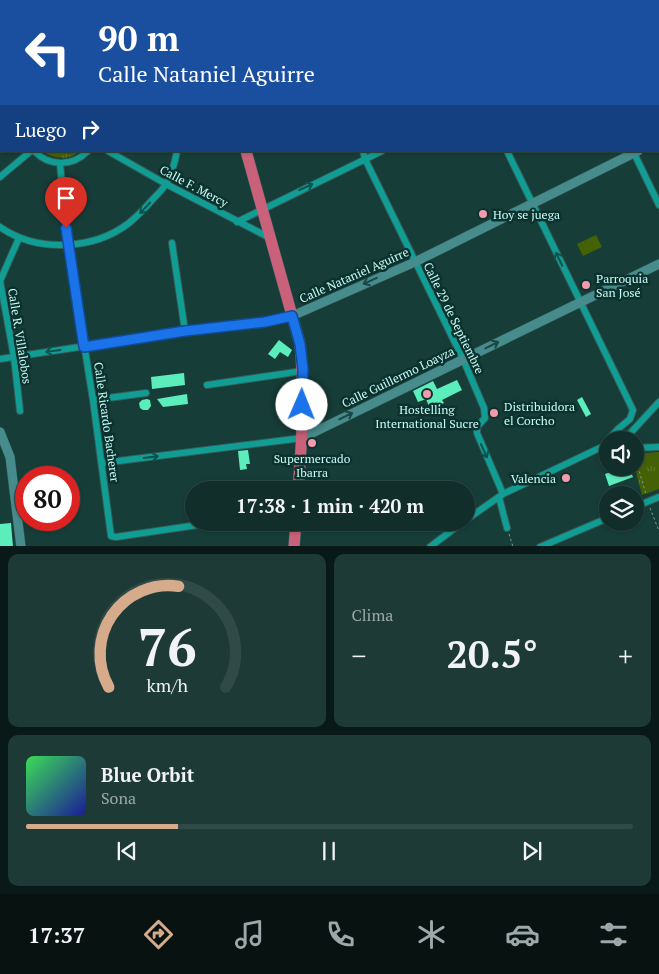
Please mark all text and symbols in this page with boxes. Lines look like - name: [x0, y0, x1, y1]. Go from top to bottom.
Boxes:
- text: 90 m: [98, 15, 179, 61]
- icon: left: [15, 20, 80, 85]
- text: Calle Nataniel Aguirre: [98, 59, 315, 88]
- icon: right: [76, 115, 104, 143]
- text: Luego: [15, 117, 66, 142]
- street label: Calle F. Mercy: [157, 162, 231, 211]
- pin: [45, 177, 87, 228]
- one-way arrow: [298, 182, 313, 192]
- icon: arrive: [52, 184, 80, 212]
- one-way arrow: [139, 201, 151, 214]
- place label: Hoy se juega: [493, 207, 560, 222]
- marker: Hoy se juega: [477, 208, 489, 220]
- street label: Calle Nataniel Aguirre: [297, 244, 411, 306]
- one-way arrow: [554, 252, 563, 267]
- street label: Calle 29 de Septiembre: [421, 260, 487, 376]
- place label: Parroquia San José: [596, 271, 648, 300]
- one-way arrow: [363, 277, 378, 287]
- marker: Parroquia San José: [580, 279, 592, 291]
- street label: Calle R. Villalobos: [5, 287, 35, 385]
- one-way arrow: [484, 340, 499, 349]
- street label: Calle Guillermo Loayza: [339, 343, 457, 411]
- one-way arrow: [45, 346, 61, 356]
- street label: Calle Ricardo Bacherer: [91, 361, 123, 483]
- position arrow: [275, 378, 327, 430]
- marker: Hostelling International Sucre: [421, 388, 433, 400]
- place label: Distribuidora el Corcho: [504, 399, 575, 428]
- place label: Hostelling International Sucre: [375, 402, 479, 431]
- marker: Distribuidora el Corcho: [488, 407, 500, 419]
- one-way arrow: [338, 411, 353, 421]
- map controls: [599, 431, 644, 531]
- button: sound: [599, 431, 644, 476]
- marker: Supermercado Ibarra: [306, 437, 318, 449]
- one-way arrow: [480, 443, 490, 458]
- place label: Supermercado Ibarra: [274, 451, 351, 480]
- one-way arrow: [142, 452, 158, 462]
- speed limit sign: 80: [15, 466, 80, 531]
- place label: Valencia: [511, 471, 556, 486]
- marker: Valencia: [560, 472, 572, 484]
- button: layers: [599, 486, 644, 531]
- text: 17:38 · 1 min · 420 m: [236, 493, 424, 518]
- text: Clima: [352, 604, 393, 626]
- text: 76: [137, 612, 196, 681]
- text: 20.5°: [447, 629, 538, 679]
- text: −: [352, 637, 366, 674]
- text: +: [618, 637, 633, 674]
- text: km/h: [146, 673, 188, 697]
- text: Blue Orbit: [101, 762, 194, 787]
- text: Sona: [101, 787, 136, 809]
- icon: previous: [113, 837, 141, 865]
- icon: pause: [315, 837, 343, 865]
- icon: next: [518, 837, 546, 865]
- icon: directions: [141, 917, 176, 952]
- icon: music: [232, 917, 267, 952]
- icon: phone: [323, 917, 358, 952]
- icon: climate: [414, 917, 449, 952]
- icon: car: [505, 917, 540, 952]
- icon: filters: [596, 917, 631, 952]
- text: 17:37: [28, 920, 85, 949]

